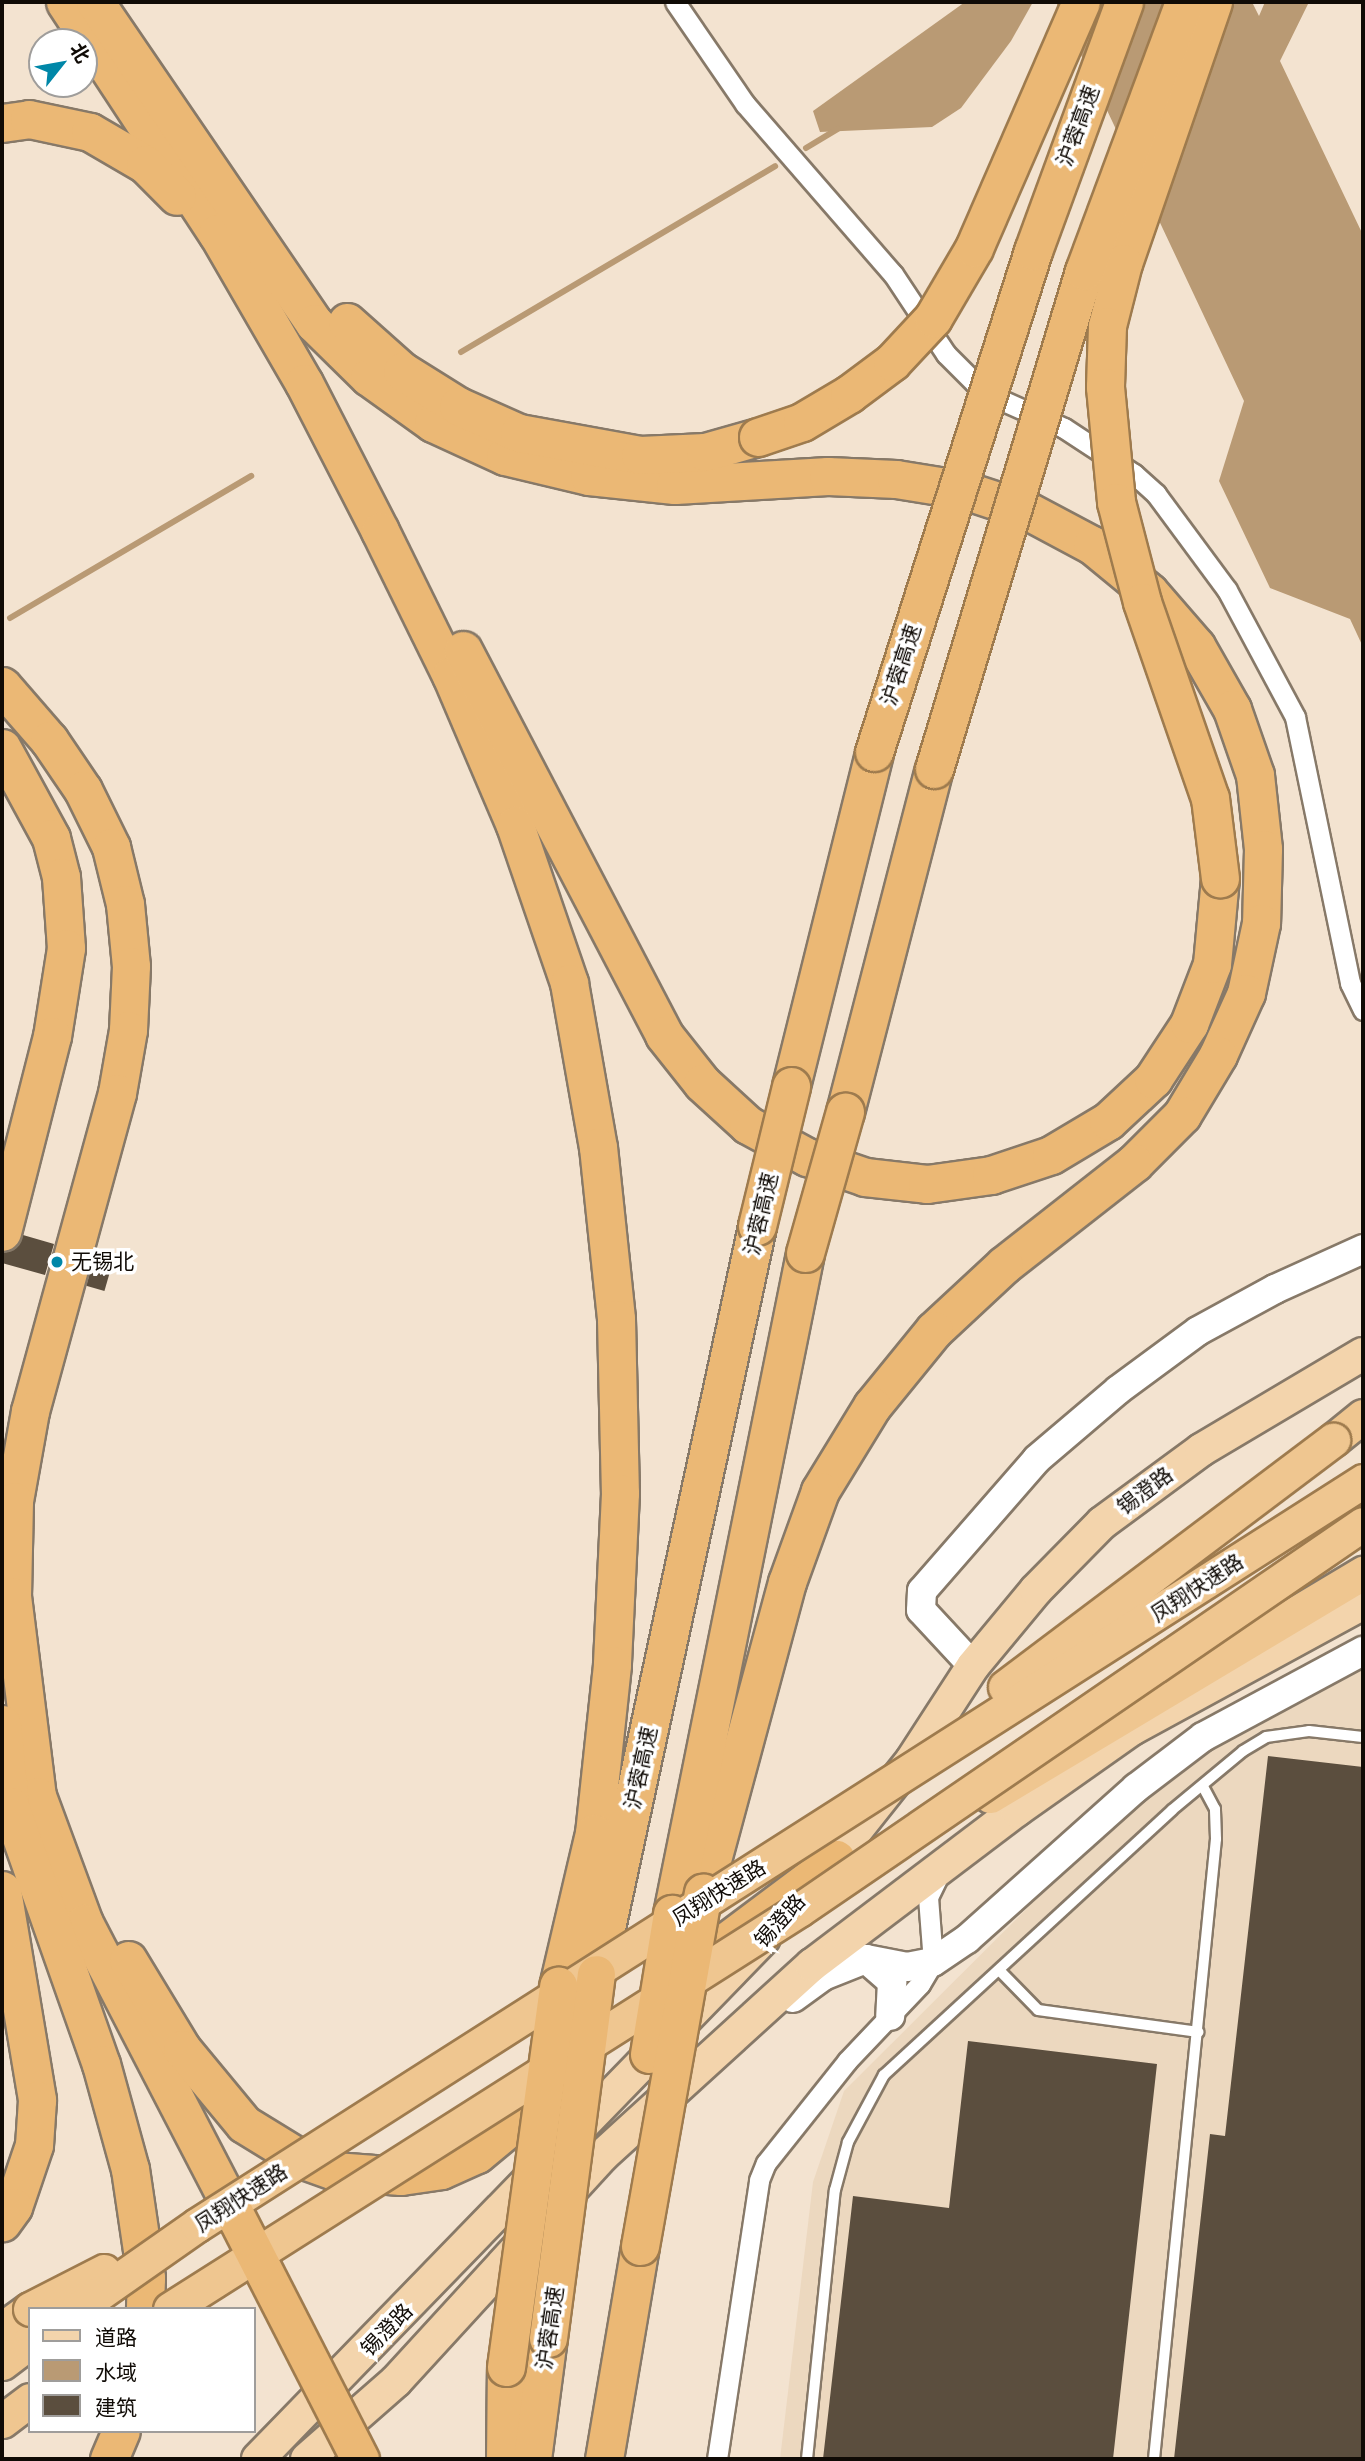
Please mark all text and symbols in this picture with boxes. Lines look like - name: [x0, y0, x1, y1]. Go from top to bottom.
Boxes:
- north arrow: [28, 28, 98, 98]
- text: 北: [64, 39, 94, 68]
- street label: 沪蓉高速: [1052, 82, 1104, 170]
- street label: 沪蓉高速: [876, 621, 926, 709]
- street label: 沪蓉高速: [739, 1170, 783, 1258]
- place label: 无锡北: [71, 1249, 134, 1275]
- marker: 无锡北: [49, 1254, 65, 1270]
- street label: 锡澄路: [1112, 1462, 1178, 1520]
- street label: 凤翔快速路: [1146, 1549, 1248, 1627]
- street label: 沪蓉高速: [620, 1724, 662, 1812]
- street label: 凤翔快速路: [668, 1854, 770, 1932]
- street label: 锡澄路: [750, 1889, 810, 1953]
- street label: 凤翔快速路: [190, 2159, 292, 2237]
- street label: 沪蓉高速: [532, 2285, 568, 2371]
- street label: 锡澄路: [356, 2299, 418, 2361]
- legend: [28, 2307, 256, 2433]
- text: 道路: [95, 2325, 137, 2351]
- text: 水域: [95, 2360, 137, 2386]
- text: 建筑: [95, 2395, 137, 2421]

